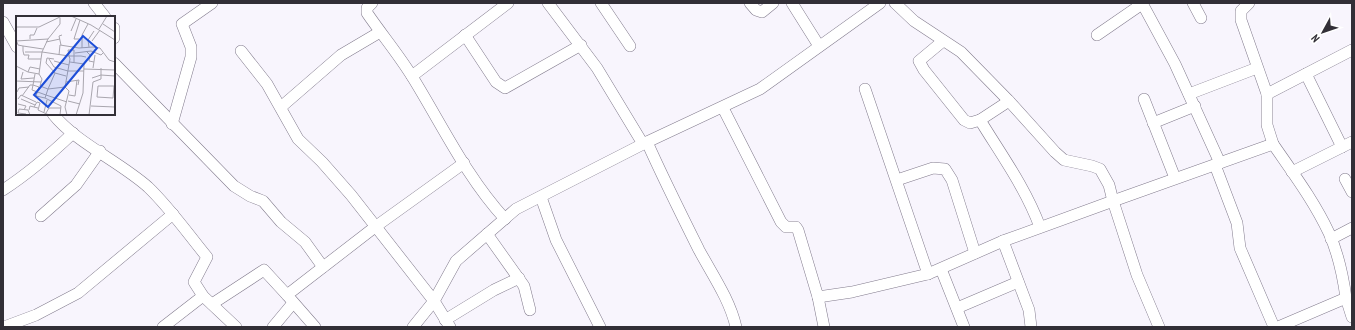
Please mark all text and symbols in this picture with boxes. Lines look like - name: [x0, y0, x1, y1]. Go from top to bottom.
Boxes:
- north arrow: [1303, 12, 1343, 52]
- inset map: [16, 16, 115, 115]
- text: N: [1308, 32, 1323, 45]

